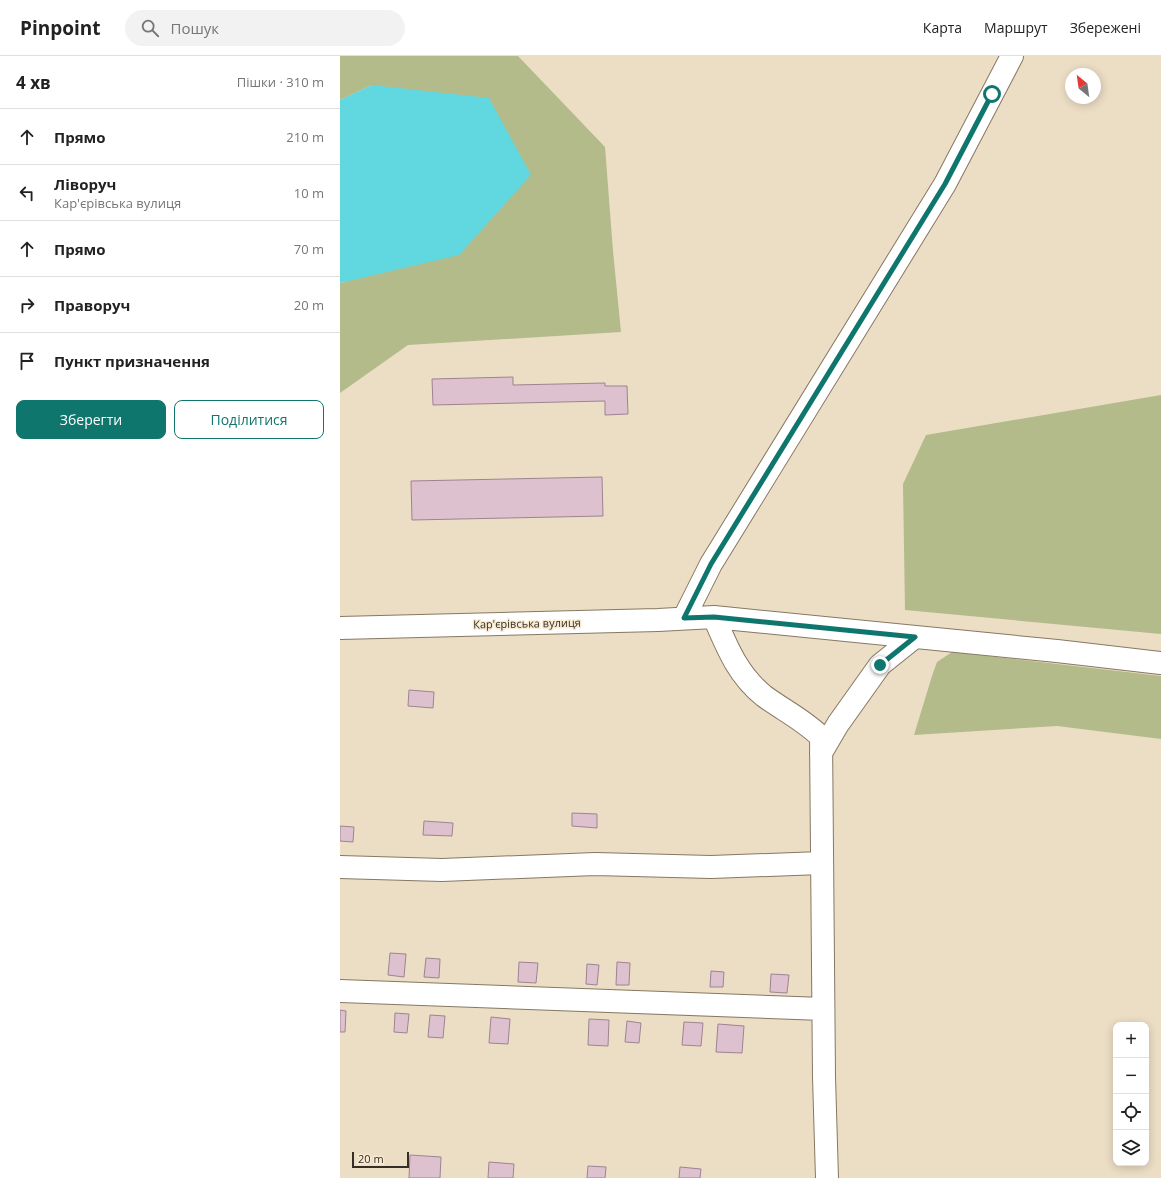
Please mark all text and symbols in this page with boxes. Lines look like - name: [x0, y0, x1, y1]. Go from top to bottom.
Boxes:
- search box: [125, 10, 405, 46]
- text: Pinpoint: [20, 15, 101, 41]
- icon: search: [139, 17, 161, 39]
- text: Пошук: [171, 18, 219, 38]
- text: Карта: [923, 18, 962, 37]
- text: Маршрут: [984, 18, 1048, 37]
- text: Збережені: [1070, 18, 1141, 37]
- north arrow: [1065, 68, 1101, 104]
- text: 4 хв: [16, 71, 51, 94]
- text: Пішки · 310 m: [237, 73, 324, 91]
- route start: [983, 85, 1001, 103]
- icon: ahead: [16, 126, 38, 148]
- text: Прямо: [54, 127, 106, 147]
- text: 210 m: [286, 128, 324, 146]
- text: Ліворуч: [54, 174, 116, 194]
- icon: left: [16, 182, 38, 204]
- text: 10 m: [294, 184, 324, 202]
- text: Кар'єрівська вулиця: [54, 194, 181, 212]
- icon: ahead: [16, 238, 38, 260]
- text: Прямо: [54, 239, 106, 259]
- text: 70 m: [294, 240, 324, 258]
- icon: right: [16, 294, 38, 316]
- text: Праворуч: [54, 295, 130, 315]
- text: 20 m: [294, 296, 324, 314]
- icon: arrive: [16, 350, 38, 372]
- text: Пункт призначення: [54, 351, 210, 371]
- button: Зберегти: [16, 400, 166, 439]
- button: Поділитися: [174, 400, 324, 439]
- street label: Кар'єрівська вулиця: [473, 615, 581, 631]
- route end: [871, 656, 889, 674]
- map controls: [1113, 1022, 1149, 1166]
- button: +: [1113, 1022, 1149, 1058]
- button: −: [1113, 1058, 1149, 1094]
- button: locate: [1113, 1094, 1149, 1130]
- button: layers: [1113, 1130, 1149, 1166]
- scale bar: [352, 1150, 409, 1169]
- text: 20 m: [358, 1151, 384, 1166]

